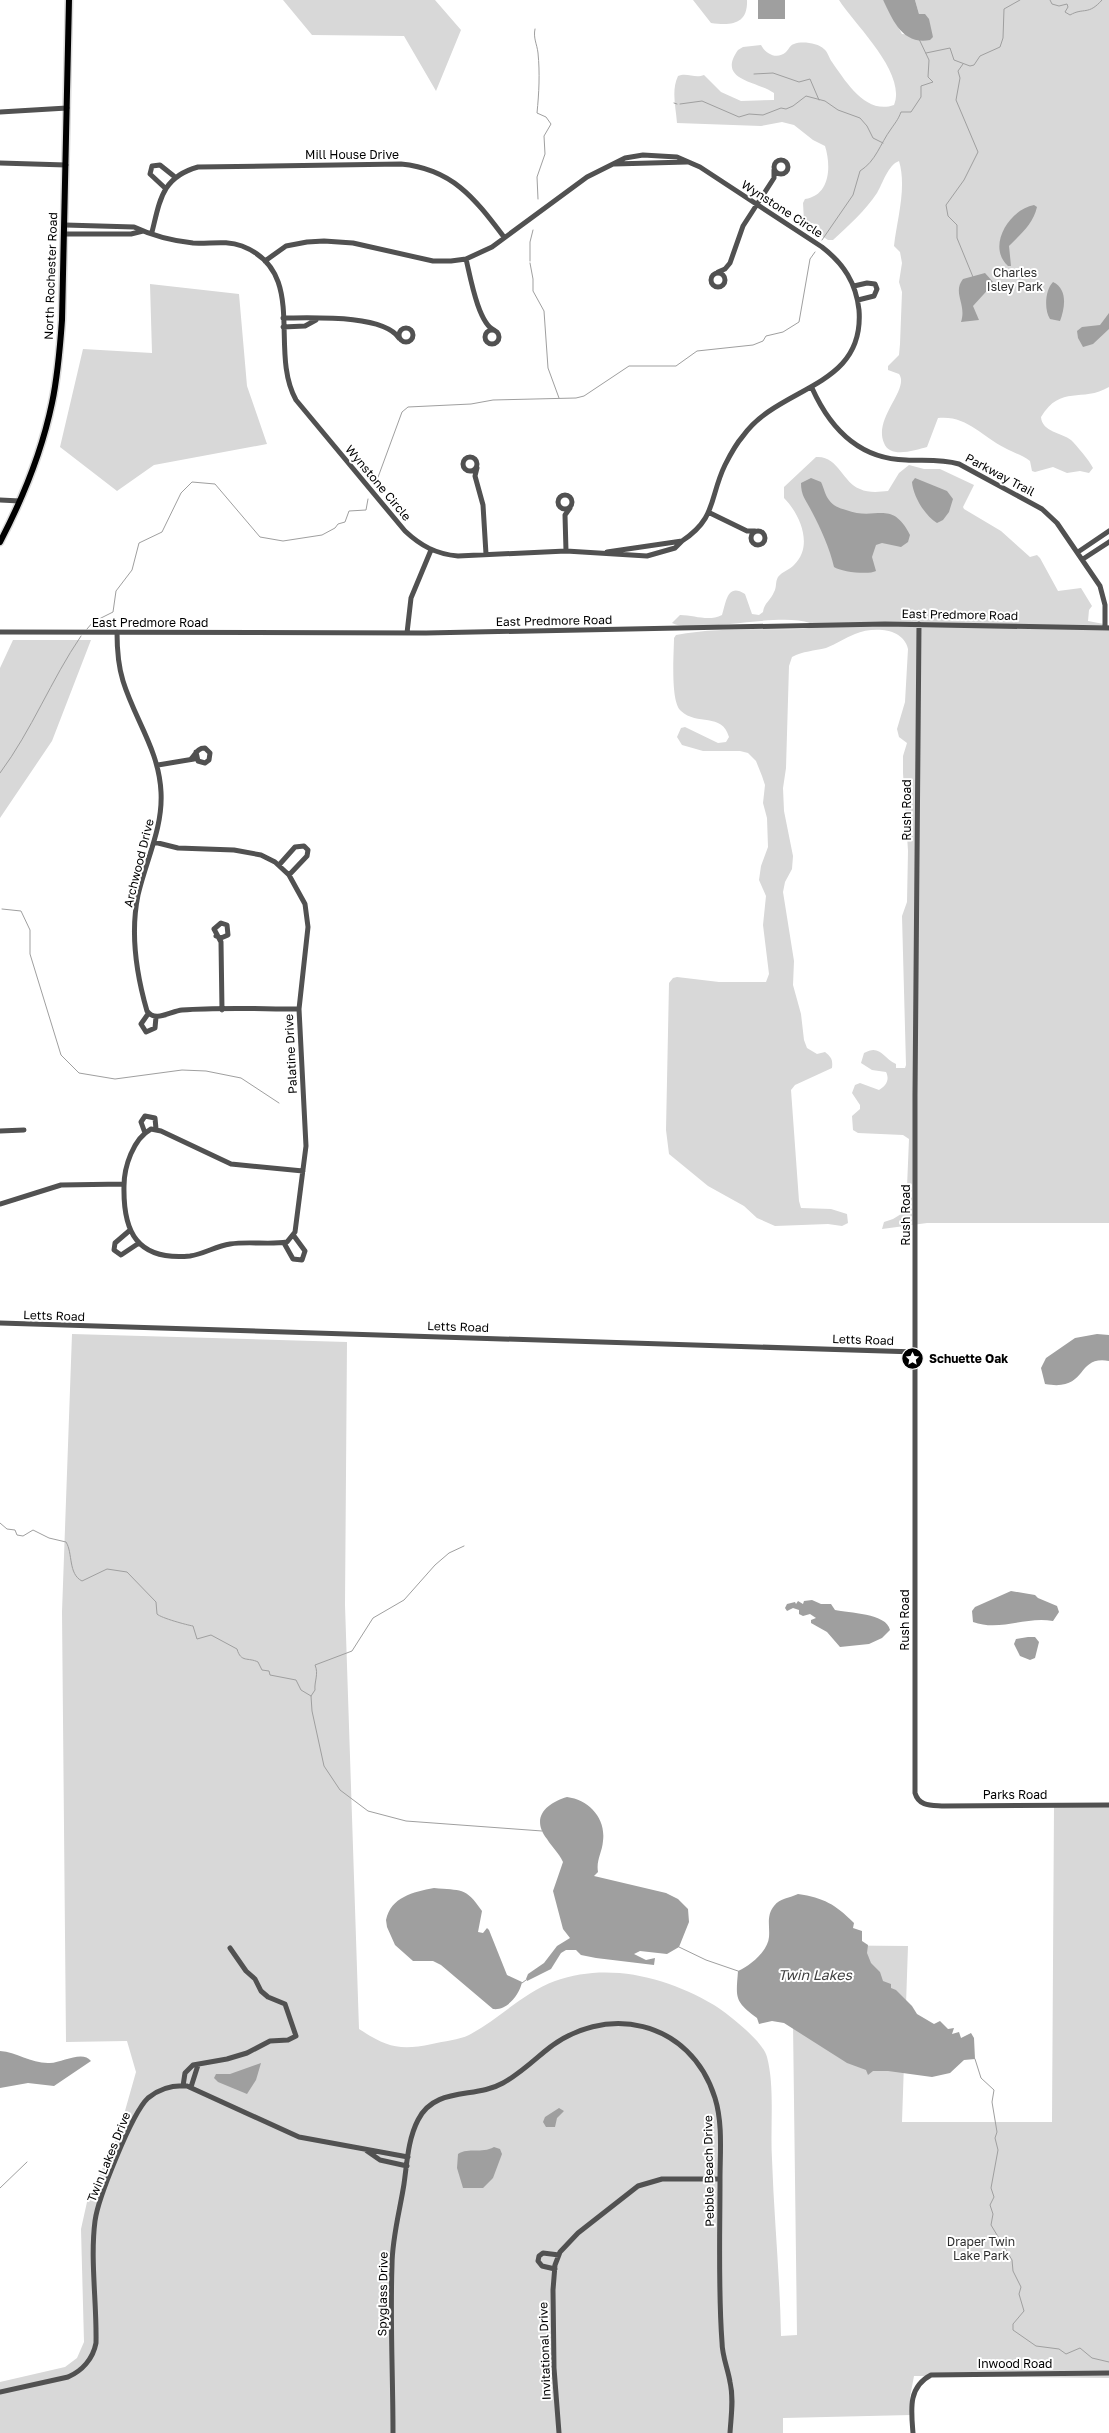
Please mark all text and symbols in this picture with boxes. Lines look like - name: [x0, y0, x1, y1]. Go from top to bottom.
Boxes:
- street label: Mill House Drive: [305, 147, 399, 162]
- street label: Wynstone Circle: [739, 177, 826, 241]
- street label: North Rochester Road: [41, 212, 60, 340]
- park label: Charles Isley Park: [987, 265, 1043, 294]
- street label: Wynstone Circle: [342, 442, 415, 524]
- street label: Parkway Trail: [963, 450, 1038, 499]
- street label: East Predmore Road: [902, 606, 1018, 623]
- street label: East Predmore Road: [496, 612, 612, 629]
- street label: East Predmore Road: [92, 615, 208, 630]
- street label: Rush Road: [899, 779, 914, 841]
- street label: Archwood Drive: [120, 817, 157, 909]
- street label: Palatine Drive: [281, 1014, 300, 1094]
- street label: Rush Road: [898, 1184, 913, 1246]
- street label: Letts Road: [23, 1307, 85, 1324]
- street label: Letts Road: [427, 1318, 489, 1335]
- street label: Letts Road: [832, 1331, 894, 1348]
- place icon: Schuette Oak: [901, 1347, 925, 1371]
- place label: Schuette Oak: [929, 1351, 1008, 1366]
- street label: Rush Road: [897, 1589, 912, 1651]
- street label: Parks Road: [983, 1787, 1047, 1802]
- water label: Twin Lakes: [778, 1966, 852, 1983]
- street label: Twin Lakes Drive: [84, 2109, 133, 2204]
- street label: Pebble Beach Drive: [700, 2115, 717, 2227]
- park label: Draper Twin Lake Park: [947, 2234, 1015, 2263]
- street label: Spyglass Drive: [374, 2251, 391, 2336]
- street label: Invitational Drive: [535, 2302, 554, 2400]
- street label: Inwood Road: [978, 2356, 1052, 2371]

